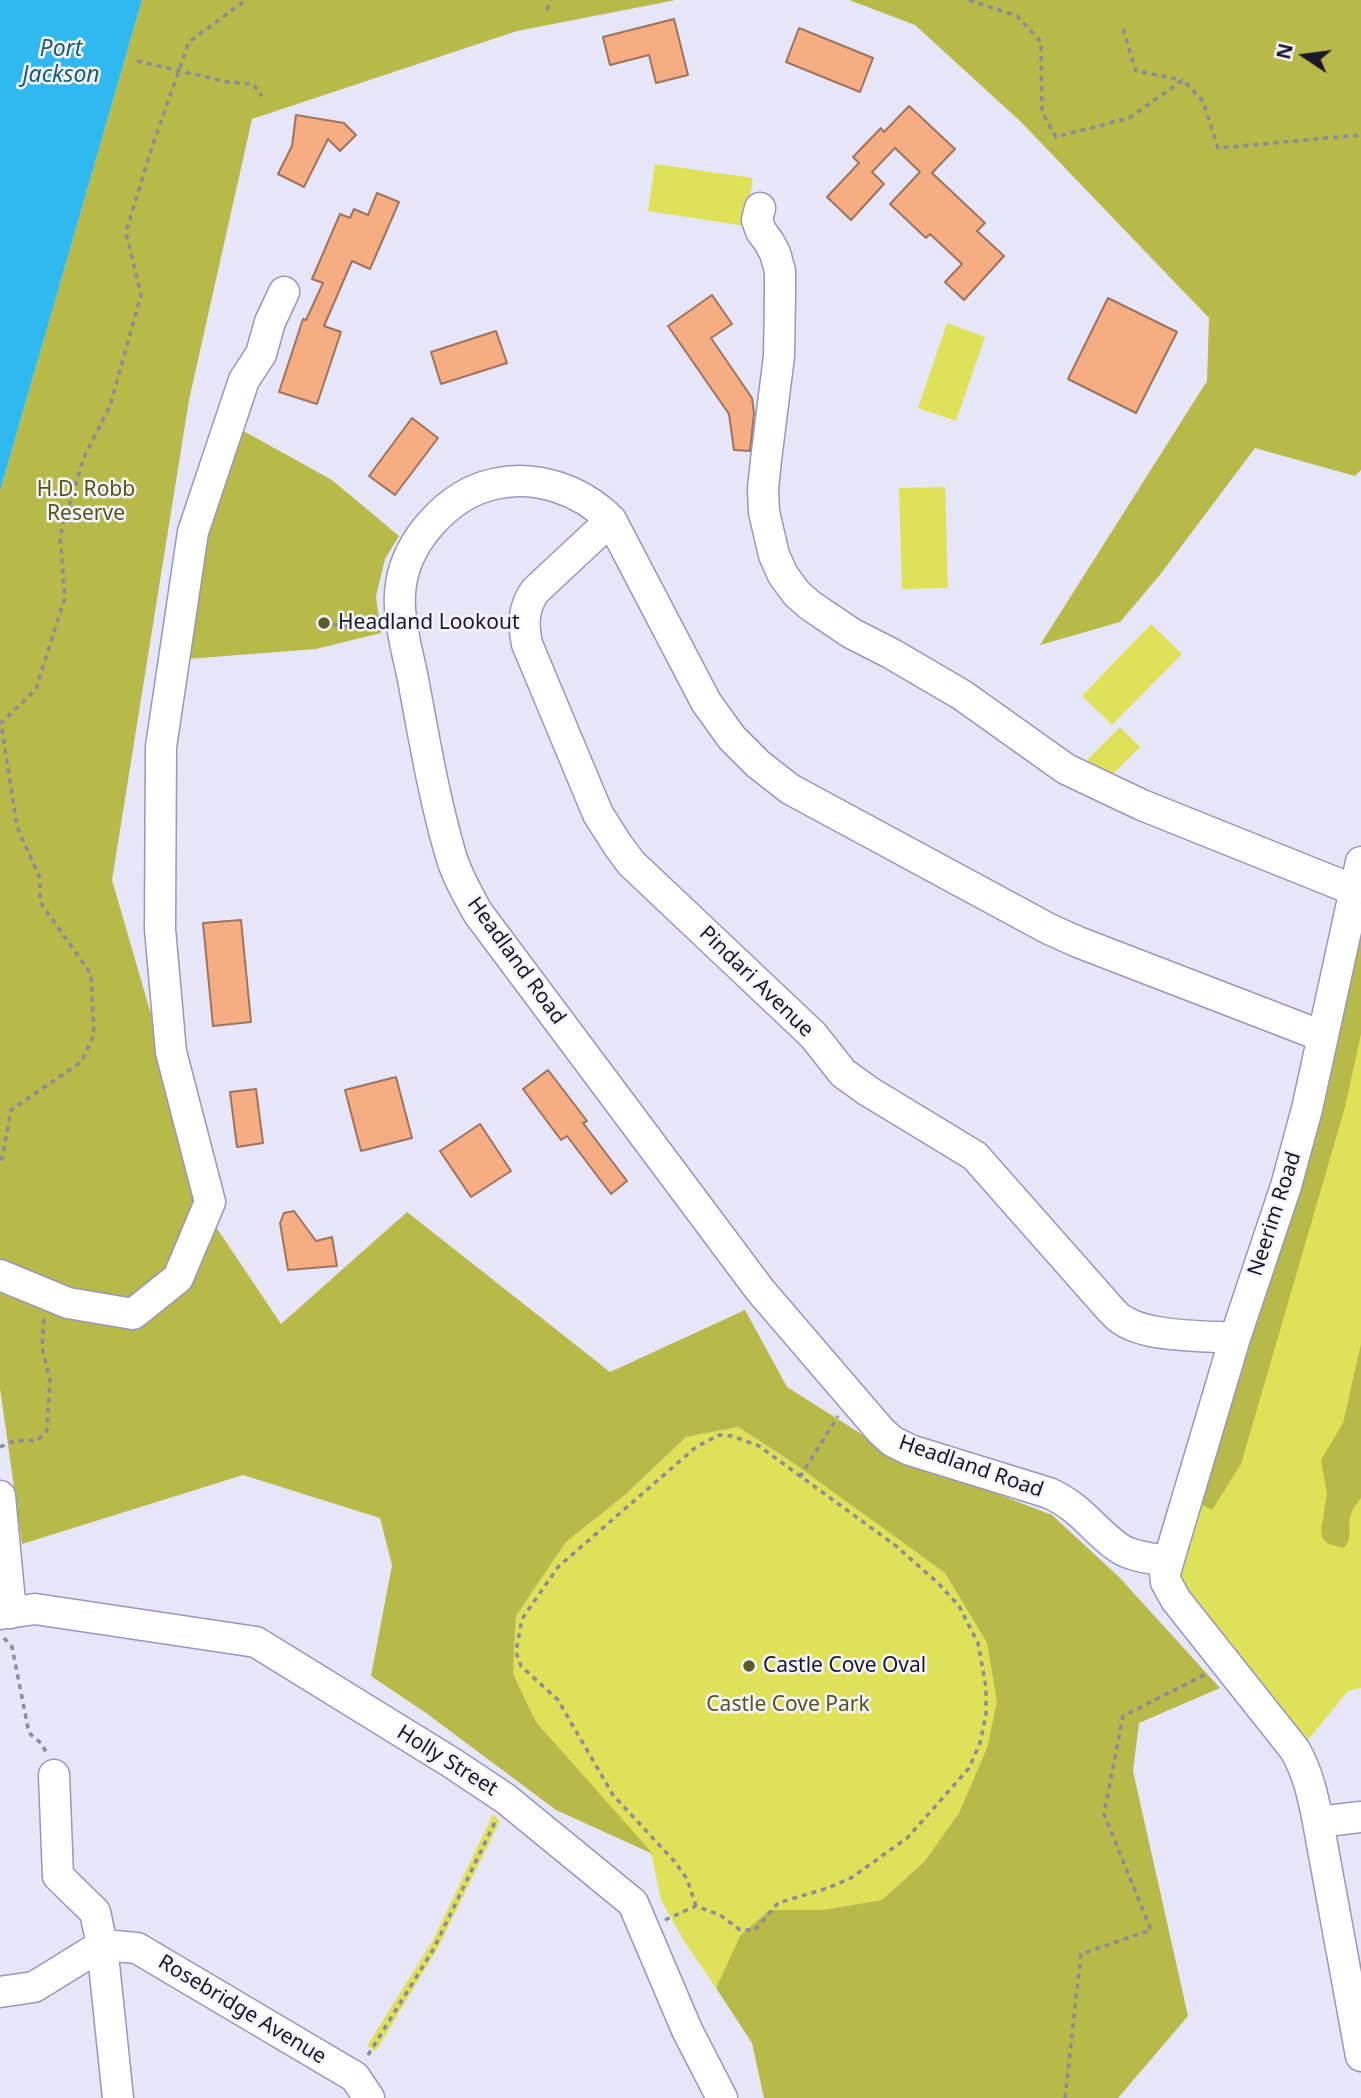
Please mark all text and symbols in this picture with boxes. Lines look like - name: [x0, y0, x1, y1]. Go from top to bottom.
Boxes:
- north arrow: [1270, 21, 1340, 91]
- water label: Port Jackson: [22, 35, 100, 89]
- text: N: [1270, 41, 1299, 62]
- park label: H.D. Robb Reserve: [37, 477, 135, 527]
- place label: Headland Lookout: [338, 610, 520, 636]
- marker: Headland Lookout: [316, 615, 332, 631]
- street label: Headland Road: [461, 892, 571, 1030]
- street label: Pindari Avenue: [694, 921, 818, 1043]
- street label: Neerim Road: [1243, 1149, 1307, 1279]
- street label: Headland Road: [895, 1430, 1047, 1504]
- place label: Castle Cove Oval: [763, 1653, 926, 1679]
- marker: Castle Cove Oval: [741, 1658, 757, 1674]
- park label: Castle Cove Park: [706, 1692, 870, 1718]
- street label: Holly Street: [392, 1720, 502, 1802]
- street label: Rosebridge Avenue: [153, 1950, 331, 2070]

